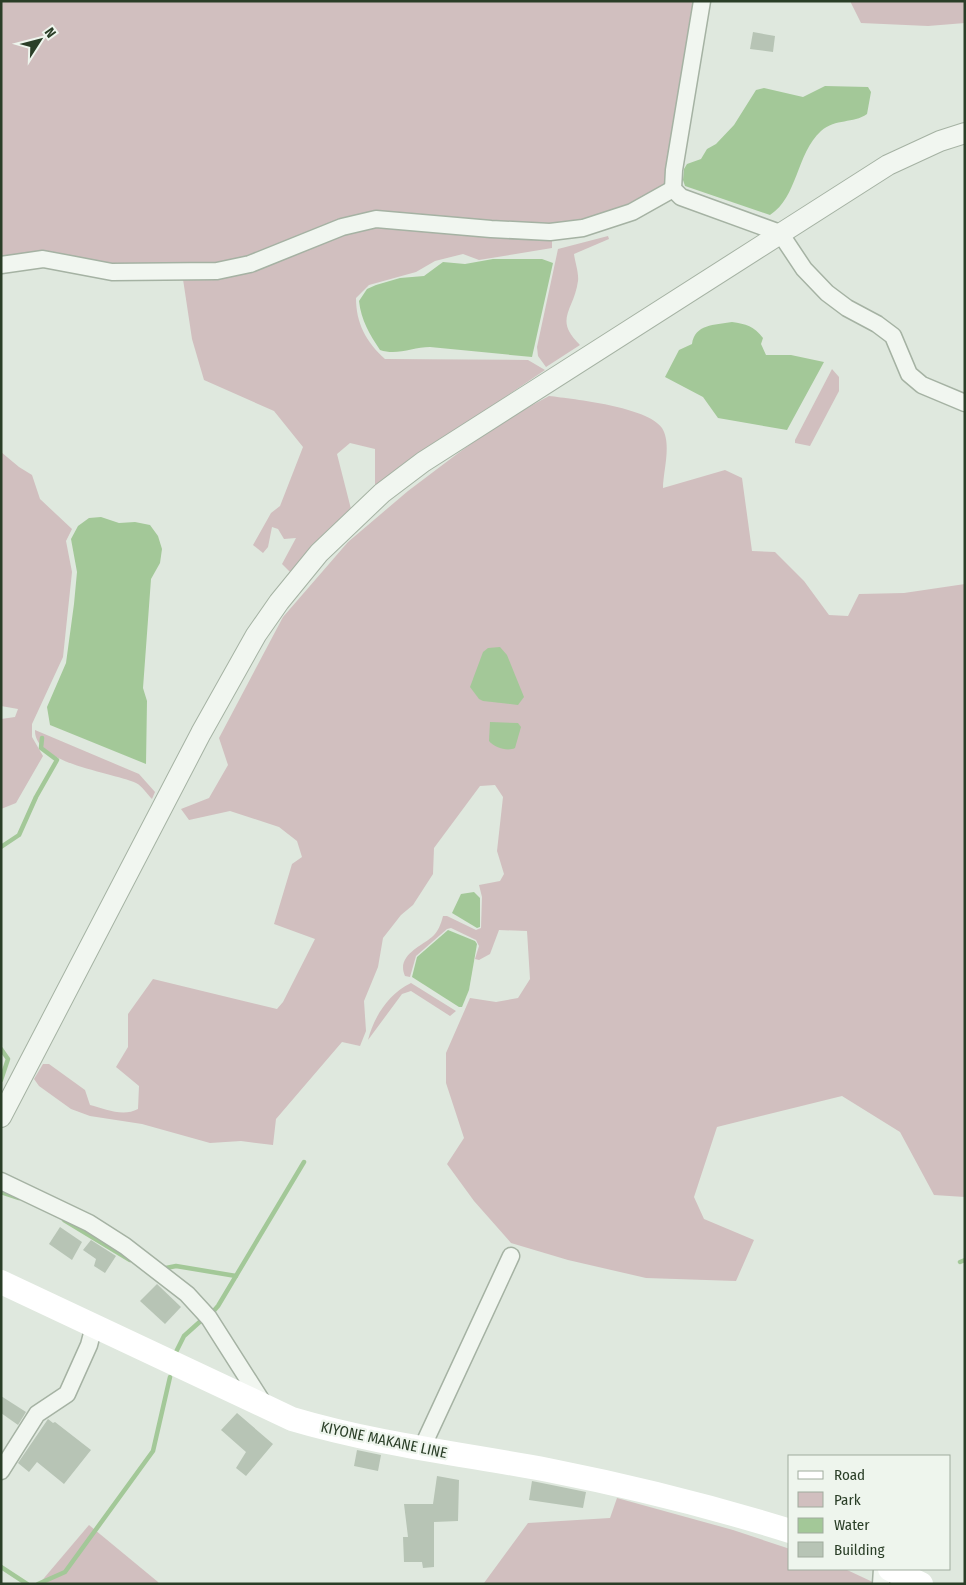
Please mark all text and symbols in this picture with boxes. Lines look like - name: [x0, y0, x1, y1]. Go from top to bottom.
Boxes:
- north arrow: [15, 15, 65, 65]
- text: N: [41, 24, 59, 41]
- street label: KIYONE MAKANE LINE: [319, 1418, 449, 1462]
- legend: [788, 1455, 951, 1570]
- text: Road: [834, 1466, 865, 1484]
- text: Park: [834, 1491, 861, 1509]
- text: Water: [834, 1516, 870, 1534]
- text: Building: [834, 1541, 885, 1559]

